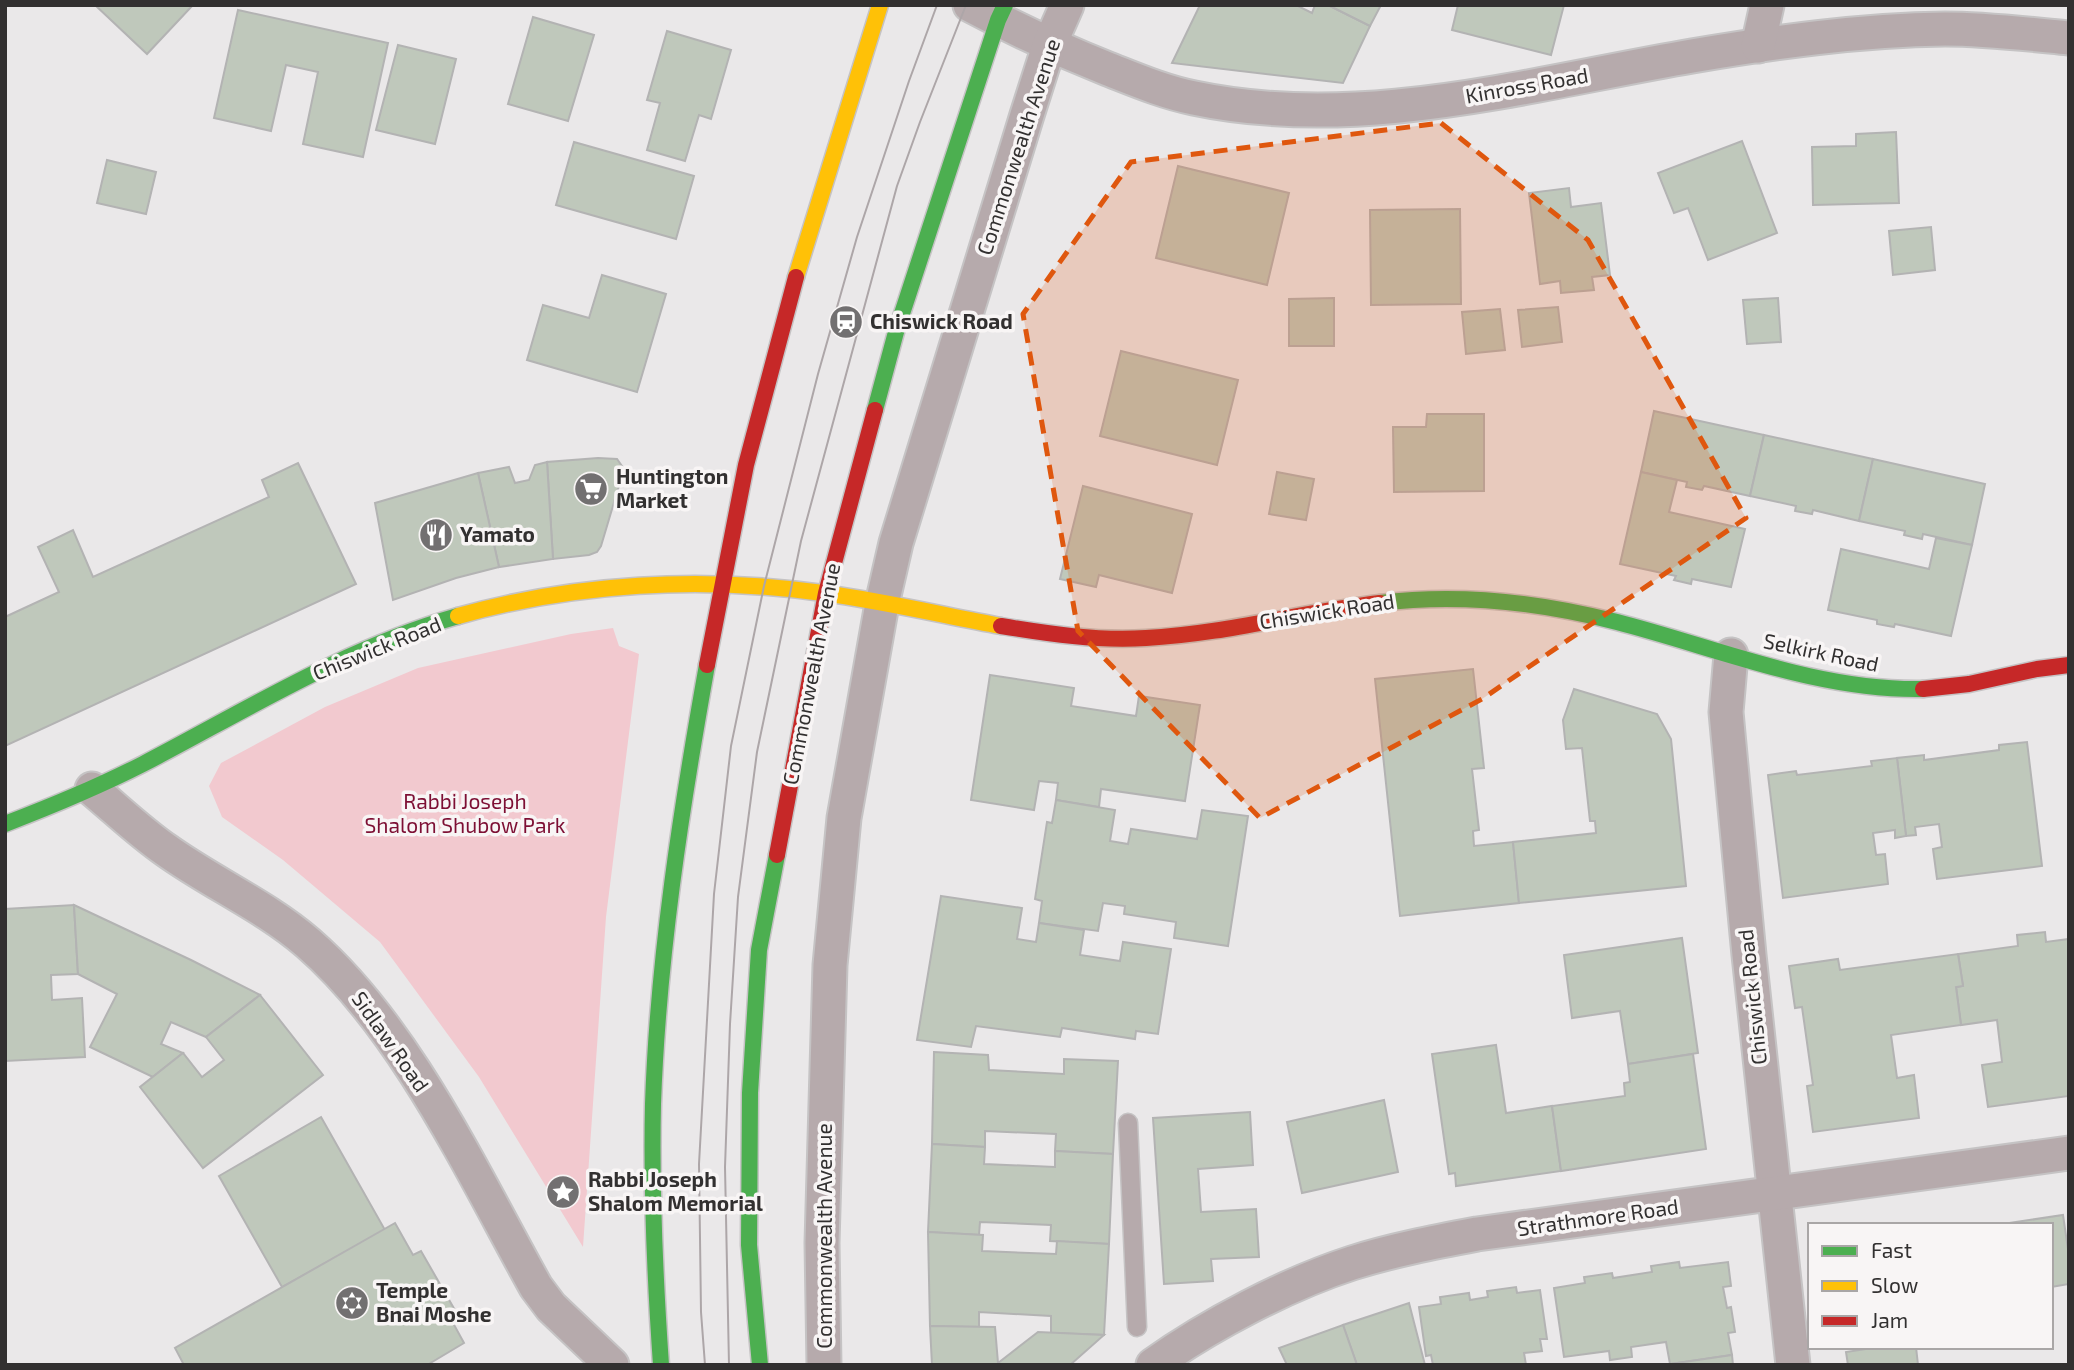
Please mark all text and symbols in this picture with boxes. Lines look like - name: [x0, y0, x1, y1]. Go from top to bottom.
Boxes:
- street label: Commonwealth Avenue: [971, 35, 1064, 258]
- street label: Kinross Road: [1463, 61, 1590, 108]
- station icon: Chiswick Road: [827, 303, 865, 341]
- place label: Chiswick Road: [870, 308, 1013, 333]
- place label: Huntington Market: [616, 463, 728, 512]
- supermarket icon: Huntington Market: [572, 470, 610, 508]
- restaurant icon: Yamato: [417, 516, 455, 554]
- place label: Yamato: [460, 521, 535, 546]
- street label: Commonwealth Avenue: [777, 561, 844, 787]
- street label: Chiswick Road: [1257, 588, 1396, 634]
- street label: Chiswick Road: [309, 610, 444, 685]
- street label: Selkirk Road: [1761, 627, 1881, 676]
- park label: Rabbi Joseph Shalom Shubow Park: [364, 788, 566, 837]
- street label: Chiswick Road: [1732, 928, 1771, 1066]
- street label: Sidlaw Road: [348, 986, 435, 1096]
- street label: Commonwealth Avenue: [811, 1123, 836, 1349]
- place label: Rabbi Joseph Shalom Memorial: [588, 1166, 763, 1215]
- place icon: Rabbi Joseph Shalom Memorial: [544, 1173, 582, 1211]
- street label: Strathmore Road: [1516, 1193, 1680, 1240]
- legend: [1808, 1223, 2053, 1349]
- text: Fast: [1871, 1237, 1912, 1262]
- text: Slow: [1871, 1272, 1918, 1297]
- place label: Temple Bnai Moshe: [376, 1277, 492, 1326]
- synagogue icon: Temple Bnai Moshe: [333, 1284, 371, 1322]
- text: Jam: [1871, 1307, 1908, 1332]

